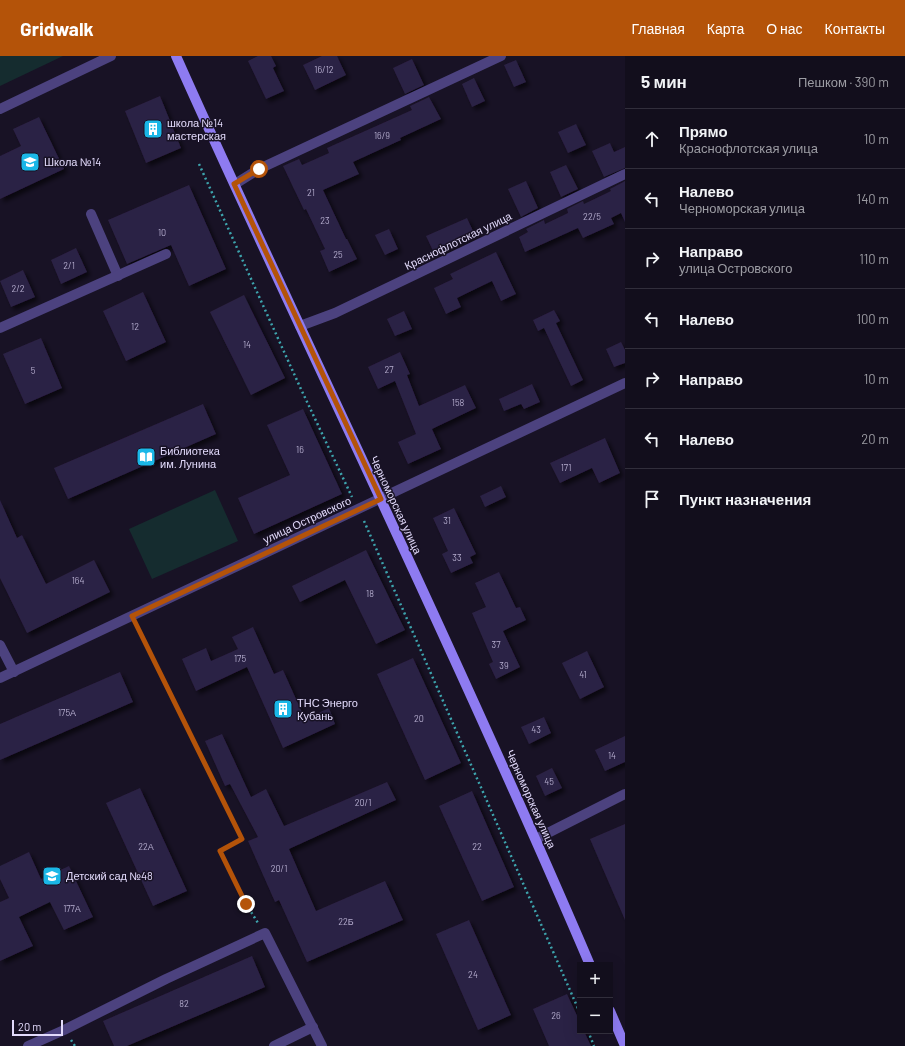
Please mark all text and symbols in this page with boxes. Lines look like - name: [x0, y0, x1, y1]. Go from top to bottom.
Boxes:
- text: Gridwalk: [20, 17, 94, 40]
- text: Главная: [632, 20, 685, 37]
- text: Карта: [707, 20, 744, 37]
- text: О нас: [766, 20, 803, 37]
- text: Контакты: [825, 20, 885, 37]
- house number: 16/12: [314, 64, 334, 75]
- text: 5 мин: [641, 71, 687, 91]
- text: Пешком · 390 m: [798, 74, 889, 90]
- place label: школа №14 мастерская: [167, 116, 226, 142]
- building icon: школа №14 мастерская: [142, 118, 164, 140]
- text: Прямо: [679, 122, 728, 140]
- icon: ahead: [641, 128, 663, 150]
- house number: 16/9: [374, 130, 390, 141]
- text: 10 m: [864, 131, 889, 147]
- text: Краснофлотская улица: [679, 140, 818, 156]
- school or university icon: Школа №14: [19, 151, 41, 173]
- place label: Школа №14: [44, 155, 101, 168]
- route start: [250, 160, 268, 178]
- text: Налево: [679, 182, 734, 200]
- house number: 21: [307, 187, 315, 198]
- icon: left: [641, 188, 663, 210]
- text: 140 m: [857, 191, 889, 207]
- text: Черноморская улица: [679, 200, 805, 216]
- street label: Краснофлотская улица: [402, 209, 514, 272]
- house number: 22/5: [583, 211, 601, 222]
- house number: 23: [320, 215, 330, 226]
- house number: 10: [158, 227, 166, 238]
- text: Направо: [679, 242, 743, 260]
- icon: right: [641, 248, 663, 270]
- house number: 25: [333, 249, 343, 260]
- text: 110 m: [859, 251, 889, 267]
- house number: 2/1: [63, 260, 75, 271]
- text: улица Островского: [679, 260, 792, 276]
- house number: 2/2: [11, 283, 25, 294]
- icon: left: [641, 308, 663, 330]
- text: Налево: [679, 310, 734, 328]
- text: 100 m: [856, 311, 889, 327]
- house number: 12: [131, 321, 139, 332]
- house number: 14: [243, 339, 251, 350]
- house number: 27: [384, 364, 394, 375]
- house number: 5: [31, 365, 36, 376]
- icon: right: [641, 368, 663, 390]
- text: Направо: [679, 370, 743, 388]
- text: 10 m: [864, 371, 889, 387]
- house number: 158: [452, 397, 465, 408]
- icon: left: [641, 428, 663, 450]
- text: Налево: [679, 430, 734, 448]
- text: 20 m: [861, 431, 889, 447]
- place label: Библиотека им. Лунина: [160, 444, 221, 470]
- house number: 16: [296, 444, 304, 455]
- library icon: Библиотека им. Лунина: [135, 446, 157, 468]
- street label: Черноморская улица: [368, 454, 425, 557]
- house number: 171: [561, 462, 571, 473]
- icon: arrive: [641, 488, 663, 510]
- text: Пункт назначения: [679, 490, 811, 508]
- street label: улица Островского: [261, 493, 353, 546]
- house number: 31: [443, 515, 451, 526]
- house number: 33: [452, 552, 462, 563]
- house number: 164: [72, 575, 84, 586]
- house number: 18: [366, 588, 374, 599]
- house number: 37: [492, 639, 501, 650]
- house number: 175: [234, 653, 246, 664]
- house number: 39: [499, 660, 509, 671]
- house number: 41: [579, 669, 587, 680]
- place label: ТНС Энерго Кубань: [297, 696, 358, 722]
- building icon: ТНС Энерго Кубань: [272, 698, 294, 720]
- house number: 175А: [58, 707, 76, 718]
- house number: 20: [414, 713, 424, 724]
- house number: 43: [531, 724, 541, 735]
- street label: Черноморская улица: [504, 747, 559, 851]
- house number: 14: [608, 750, 616, 761]
- house number: 45: [544, 776, 554, 787]
- house number: 20/1: [355, 797, 371, 808]
- house number: 22А: [138, 841, 154, 852]
- house number: 22: [472, 841, 482, 852]
- house number: 20/1: [271, 863, 287, 874]
- school or university icon: Детский сад №48: [41, 865, 63, 887]
- place label: Детский сад №48: [66, 869, 153, 882]
- route end: [237, 895, 255, 913]
- house number: 177А: [63, 903, 81, 914]
- house number: 22Б: [338, 916, 354, 927]
- map controls: [577, 962, 613, 1034]
- button: +: [577, 962, 613, 998]
- house number: 24: [468, 969, 478, 980]
- house number: 82: [179, 998, 189, 1009]
- button: −: [577, 998, 613, 1034]
- house number: 26: [551, 1010, 561, 1021]
- scale bar: [12, 1018, 63, 1037]
- text: 20 m: [18, 1020, 41, 1033]

